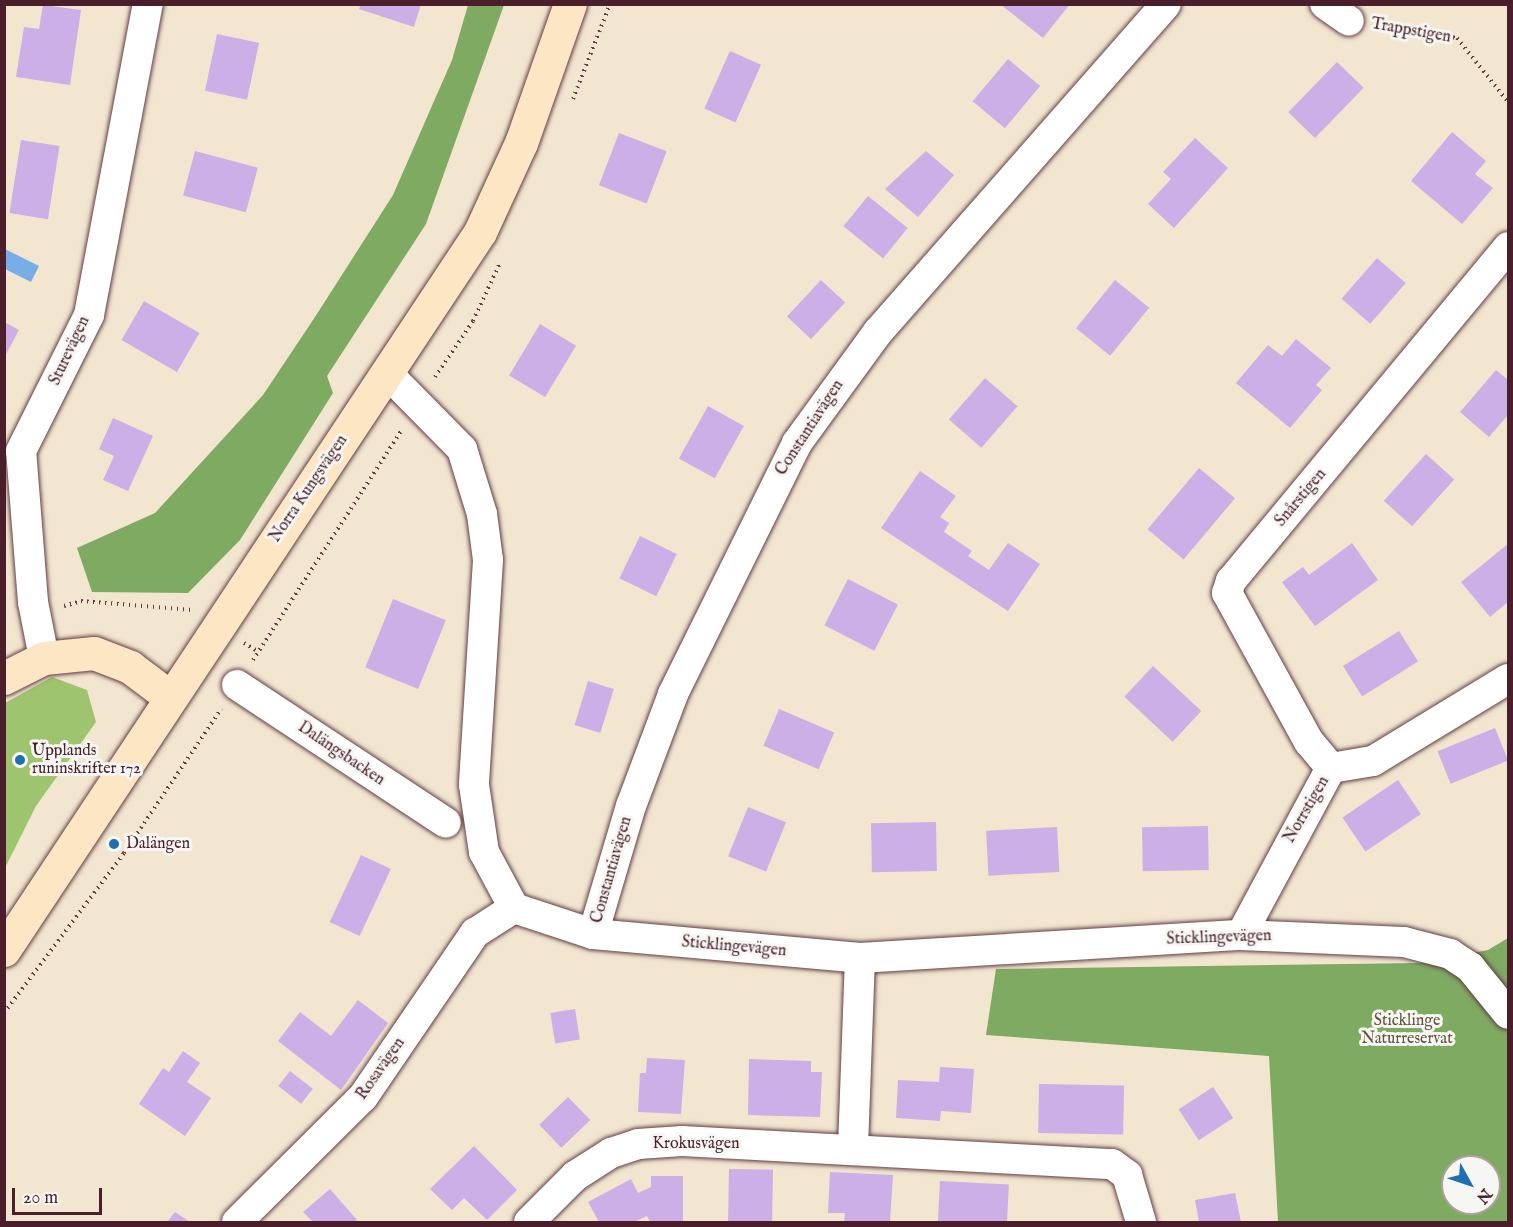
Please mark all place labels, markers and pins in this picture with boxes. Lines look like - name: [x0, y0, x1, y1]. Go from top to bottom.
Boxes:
- place label: Upplands runinskrifter 172: [32, 741, 141, 779]
- marker: Upplands runinskrifter 172: [13, 753, 27, 767]
- place label: Dalängen: [126, 834, 190, 854]
- marker: Dalängen: [107, 837, 121, 851]

